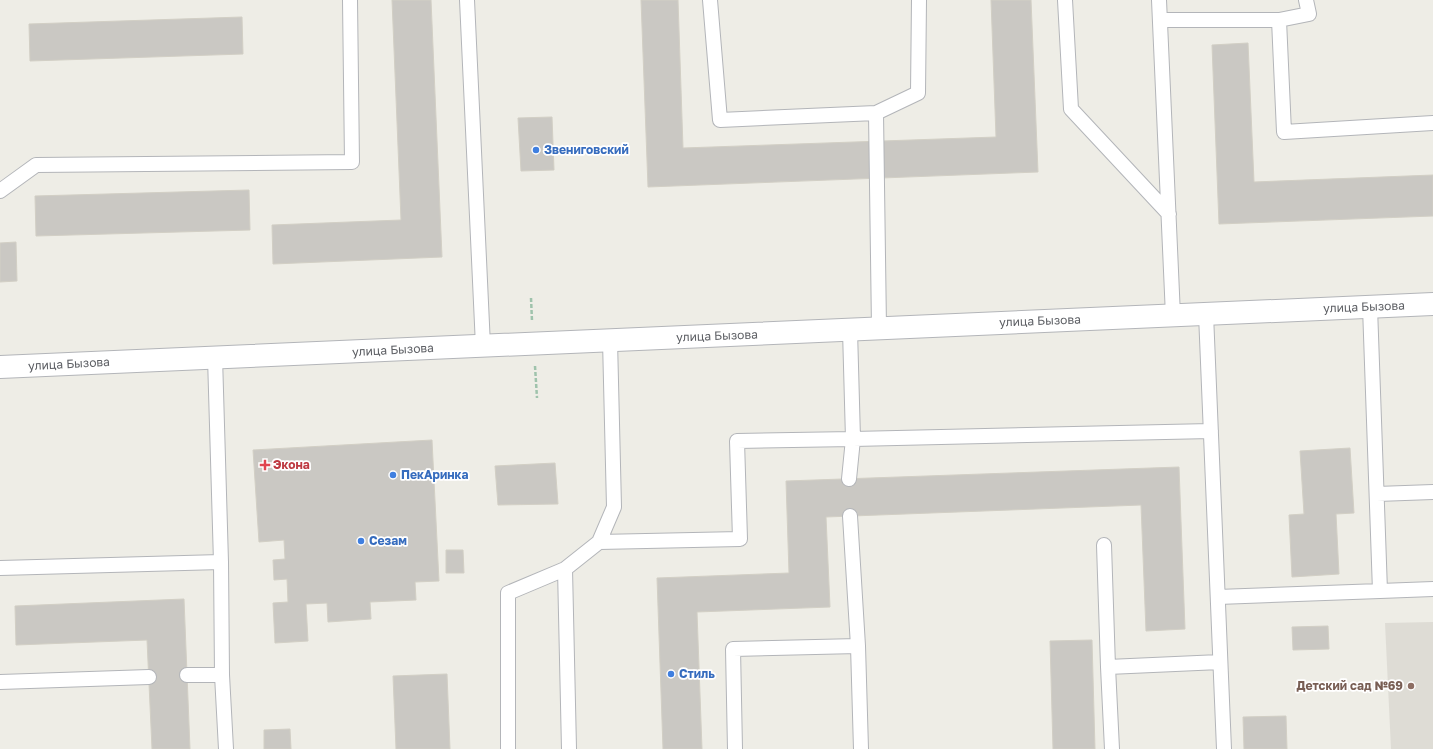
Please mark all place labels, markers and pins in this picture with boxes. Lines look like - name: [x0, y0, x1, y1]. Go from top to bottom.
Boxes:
- place label: Звениговский: [544, 142, 629, 157]
- marker: Звениговский: [531, 145, 541, 155]
- place label: Экона: [273, 457, 310, 472]
- marker: Экона: [260, 460, 270, 470]
- place label: ПекАринка: [401, 467, 468, 482]
- marker: ПекАринка: [388, 470, 398, 480]
- place label: Сезам: [369, 533, 407, 548]
- marker: Сезам: [356, 536, 366, 546]
- place label: Стиль: [679, 666, 715, 681]
- marker: Стиль: [666, 669, 676, 679]
- place label: Детский сад №69: [1296, 678, 1403, 693]
- marker: Детский сад №69: [1406, 681, 1416, 691]

